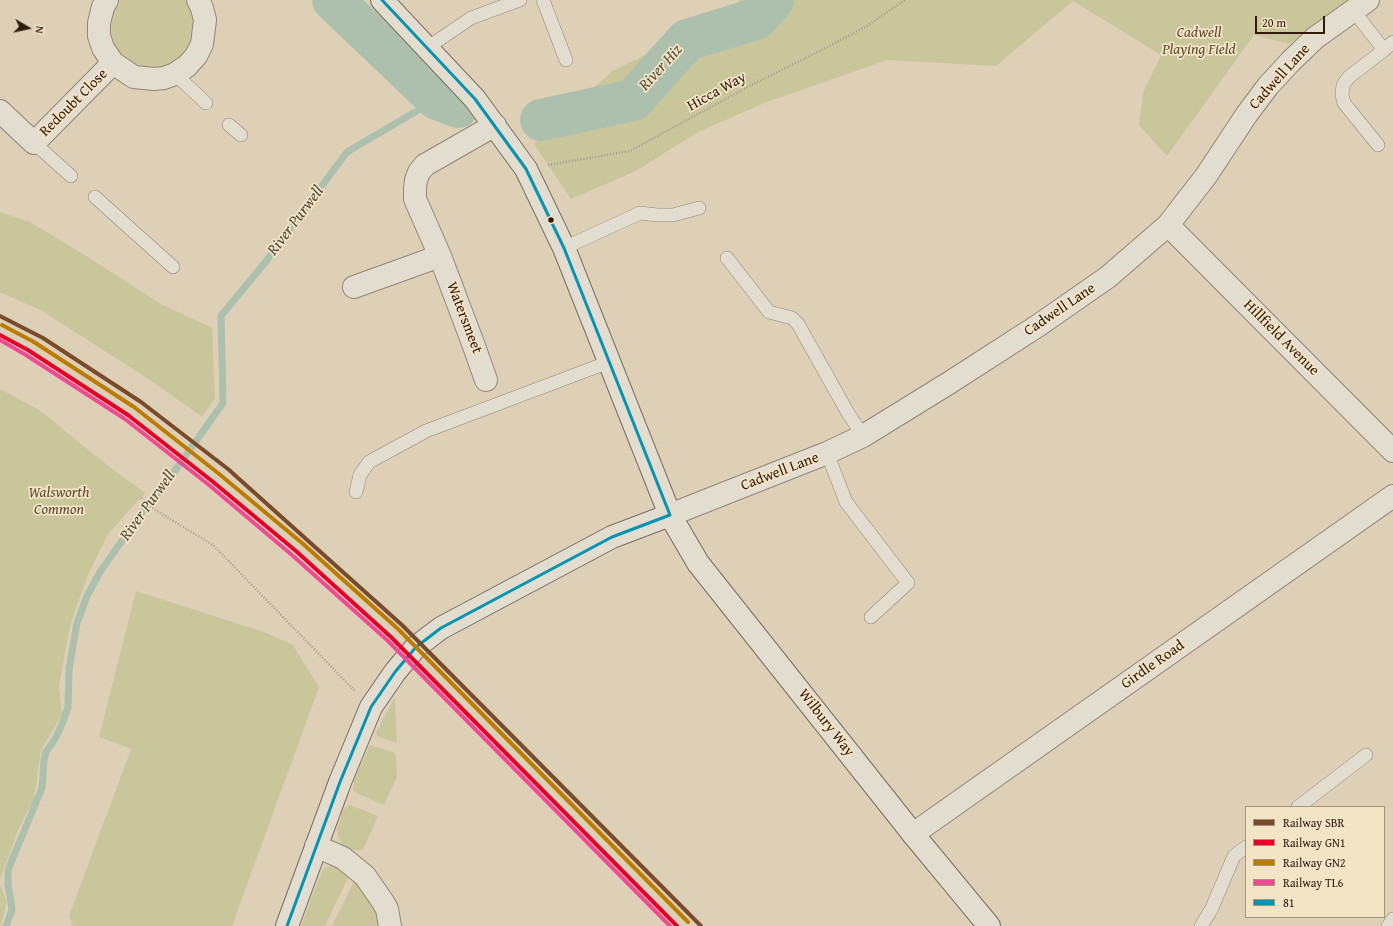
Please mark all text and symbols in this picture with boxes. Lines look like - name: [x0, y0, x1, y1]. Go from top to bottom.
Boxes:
- north arrow: [8, 8, 48, 48]
- scale bar: [1257, 8, 1327, 34]
- text: 20 m: [1262, 14, 1286, 31]
- park label: Cadwell Playing Field: [1162, 24, 1236, 59]
- text: N: [31, 25, 48, 35]
- street label: Cadwell Lane: [1246, 40, 1314, 114]
- water label: River Hiz: [635, 41, 687, 95]
- street label: Redoubt Close: [36, 65, 112, 141]
- street label: Hicca Way: [684, 68, 750, 116]
- water label: River Purwell: [264, 182, 328, 260]
- unlabelled marker: [546, 215, 556, 225]
- street label: Watersmeet: [442, 280, 486, 356]
- street label: Cadwell Lane: [1021, 280, 1099, 340]
- street label: Hillfield Avenue: [1239, 296, 1323, 380]
- street label: Cadwell Lane: [738, 449, 822, 495]
- water label: River Purwell: [116, 467, 180, 545]
- park label: Walsworth Common: [28, 484, 90, 519]
- street label: Girdle Road: [1118, 637, 1188, 693]
- street label: Wilbury Way: [794, 686, 858, 760]
- legend: [1245, 806, 1385, 918]
- text: Railway SBR: [1283, 814, 1345, 831]
- text: Railway GN1: [1283, 834, 1346, 851]
- text: Railway GN2: [1283, 854, 1346, 871]
- text: Railway TL6: [1283, 874, 1343, 891]
- text: 81: [1283, 894, 1295, 911]

